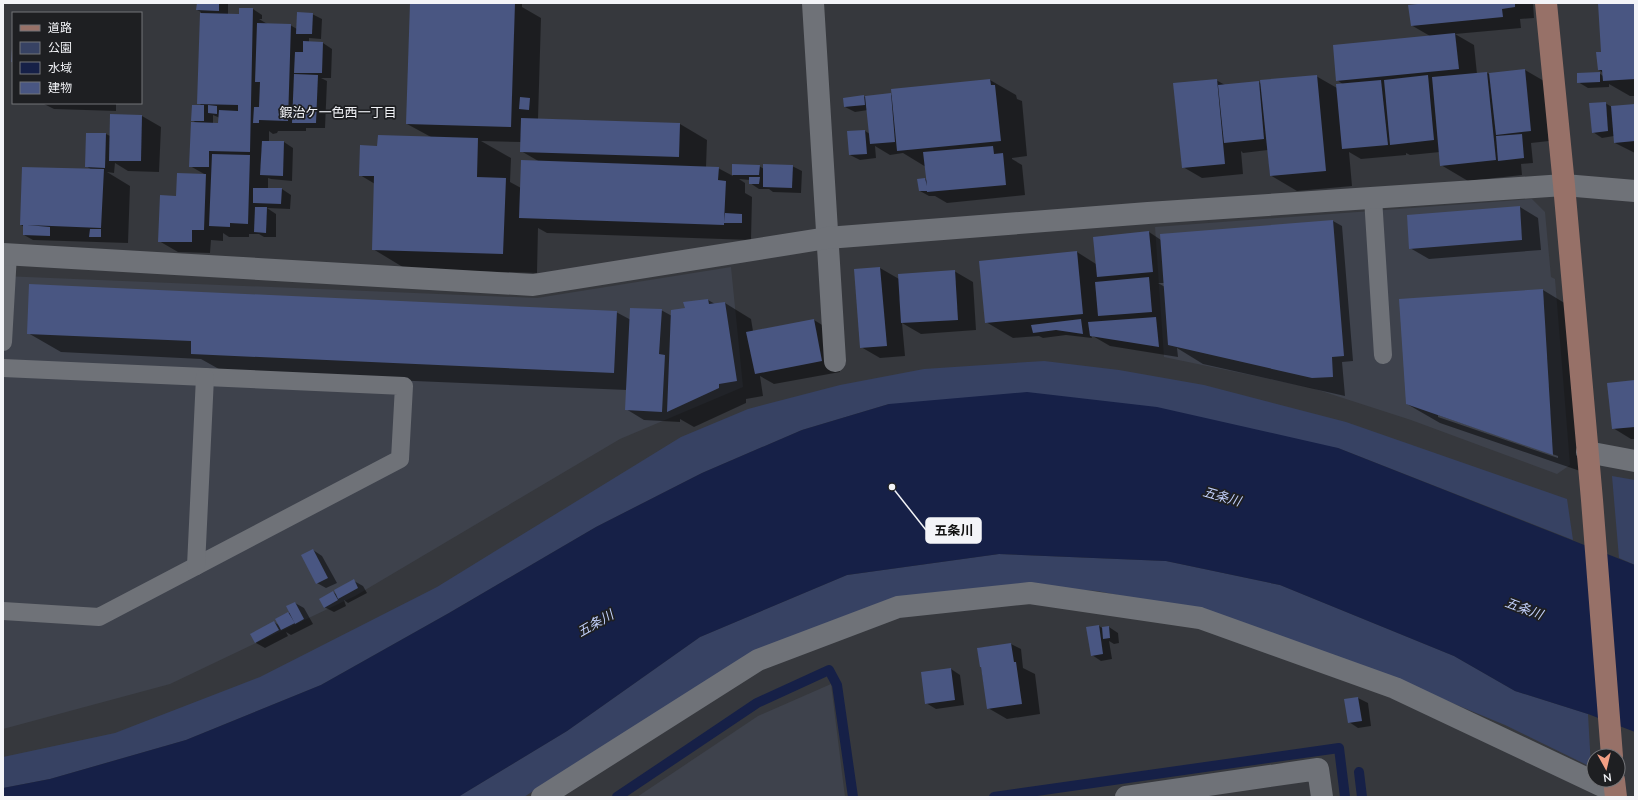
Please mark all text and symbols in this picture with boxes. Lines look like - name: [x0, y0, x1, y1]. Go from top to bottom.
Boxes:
- legend: [12, 12, 142, 104]
- text: 道路: [48, 20, 72, 35]
- text: 公園: [48, 40, 72, 55]
- text: 水域: [48, 60, 72, 75]
- text: 建物: [48, 80, 72, 95]
- district label: 鍜治ケ一色西一丁目: [279, 104, 397, 120]
- water label: 五条川: [1201, 483, 1245, 510]
- callout: 五条川: [926, 518, 981, 543]
- text: 五条川: [934, 522, 974, 538]
- water label: 五条川: [1503, 594, 1547, 623]
- water label: 五条川: [574, 605, 618, 640]
- north arrow: [1586, 748, 1626, 788]
- text: N: [1602, 770, 1612, 785]

